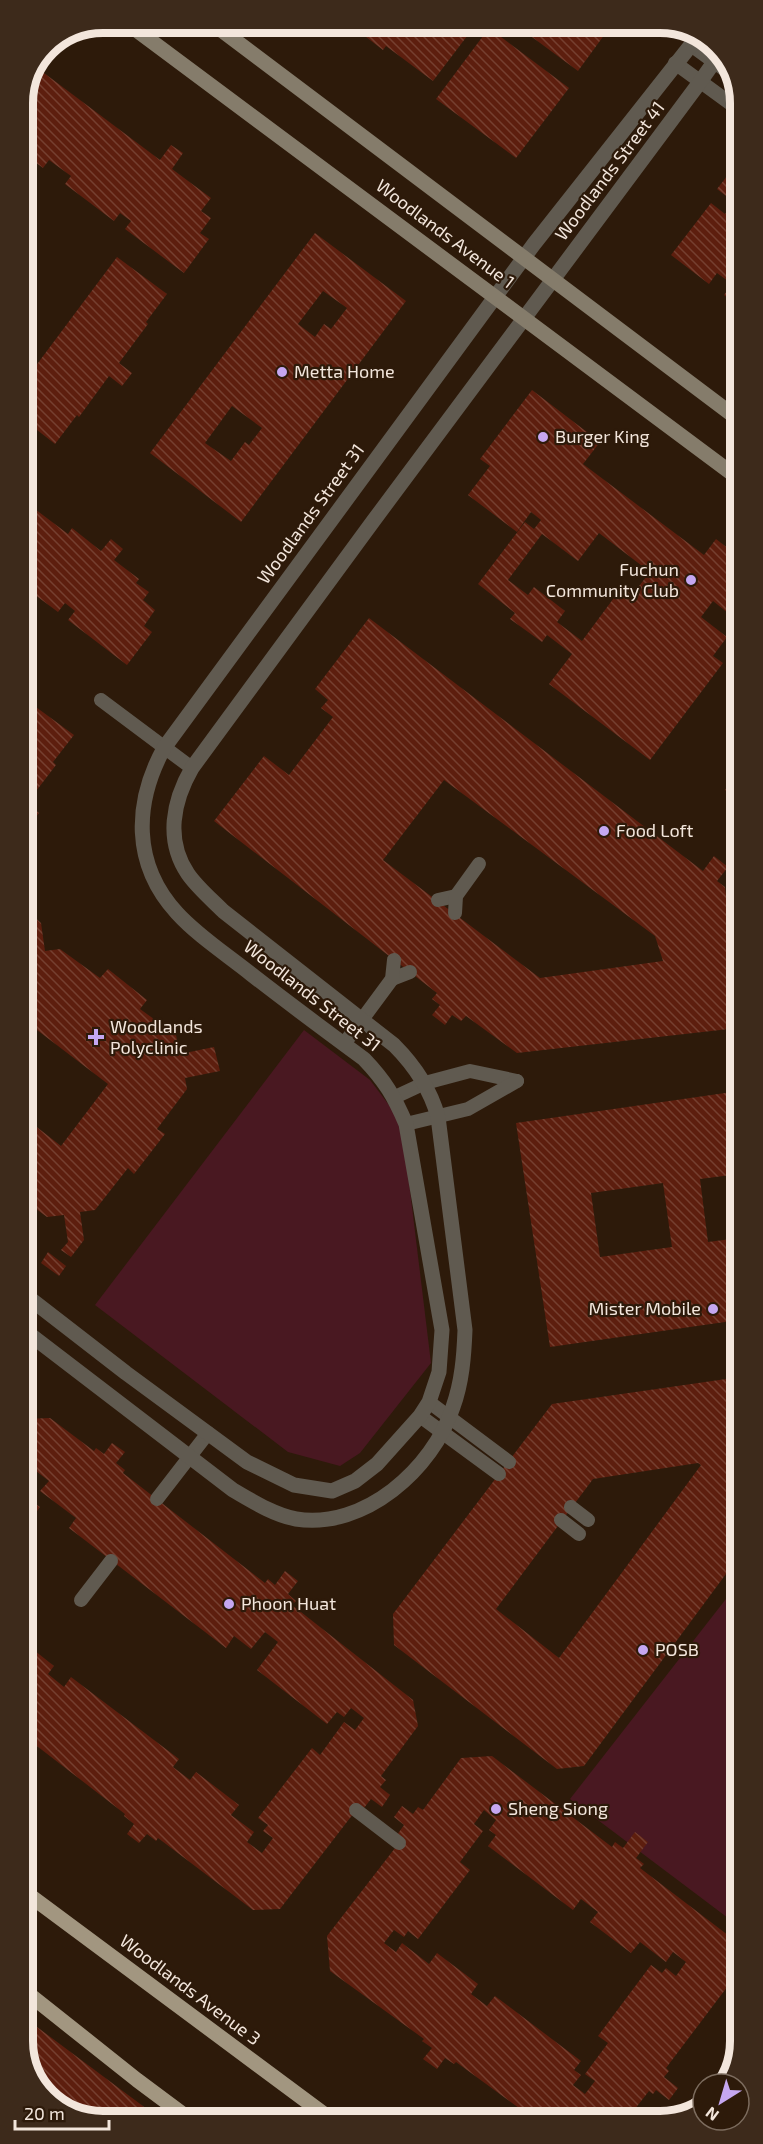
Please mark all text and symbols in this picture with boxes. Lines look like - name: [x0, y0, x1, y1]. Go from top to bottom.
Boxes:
- street label: Woodlands Street 41: [550, 96, 669, 244]
- street label: Woodlands Avenue 1: [372, 174, 519, 292]
- place label: Metta Home: [294, 360, 395, 382]
- marker: Metta Home: [275, 365, 289, 379]
- place label: Burger King: [555, 425, 650, 447]
- marker: Burger King: [536, 430, 550, 444]
- street label: Woodlands Street 31: [252, 439, 368, 588]
- place label: Fuchun Community Club: [546, 558, 679, 601]
- marker: Fuchun Community Club: [684, 573, 698, 587]
- place label: Food Loft: [616, 819, 693, 841]
- marker: Food Loft: [597, 824, 611, 838]
- street label: Woodlands Street 31: [240, 935, 386, 1056]
- place label: Woodlands Polyclinic: [110, 1015, 203, 1058]
- marker: Woodlands Polyclinic: [87, 1028, 105, 1046]
- place label: Mister Mobile: [588, 1297, 701, 1319]
- marker: Mister Mobile: [706, 1302, 720, 1316]
- place label: Phoon Huat: [241, 1592, 336, 1614]
- marker: Phoon Huat: [222, 1597, 236, 1611]
- place label: POSB: [655, 1638, 699, 1660]
- marker: POSB: [636, 1643, 650, 1657]
- place label: Sheng Siong: [508, 1797, 608, 1819]
- marker: Sheng Siong: [489, 1802, 503, 1816]
- street label: Woodlands Avenue 3: [116, 1929, 265, 2049]
- north arrow: [691, 2072, 751, 2132]
- scale bar: [15, 2093, 110, 2131]
- text: 20 m: [24, 2102, 65, 2124]
- text: N: [701, 2103, 722, 2125]

